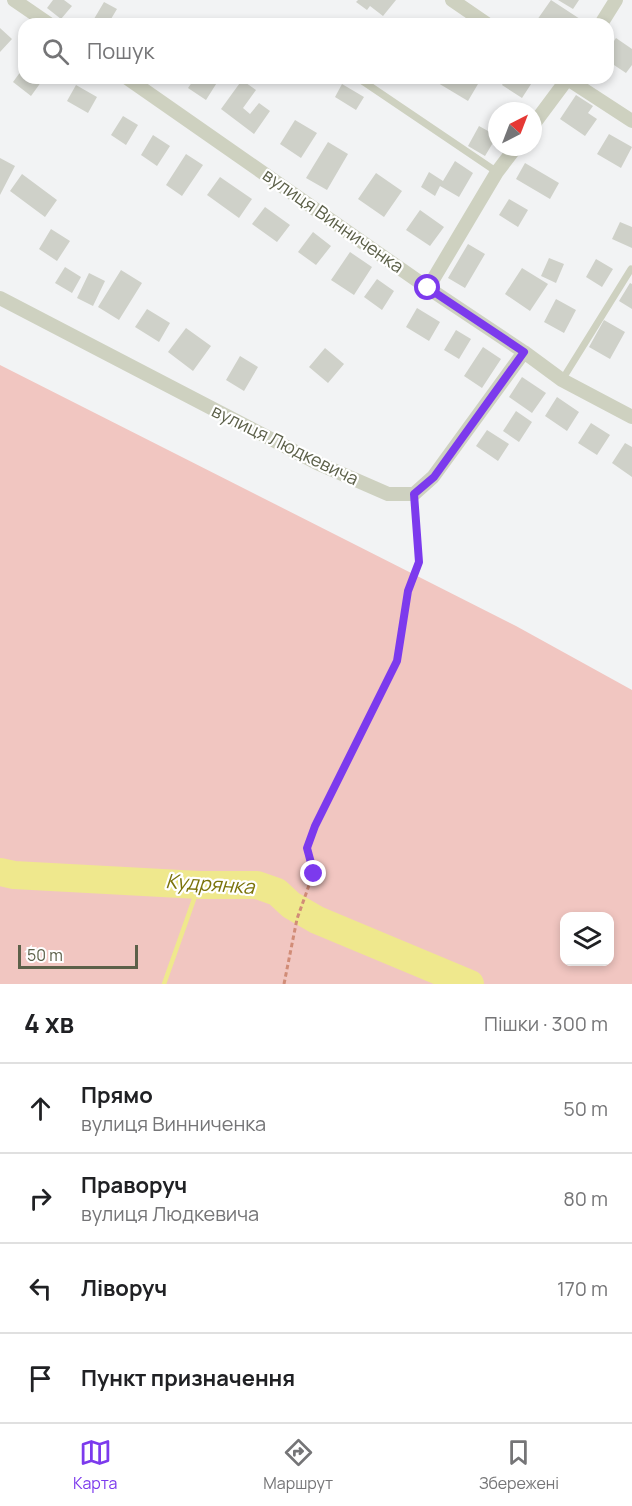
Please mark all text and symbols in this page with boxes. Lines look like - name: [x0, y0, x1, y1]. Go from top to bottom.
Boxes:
- search box: [18, 18, 614, 84]
- icon: search: [39, 35, 72, 68]
- text: Пошук: [87, 36, 154, 66]
- north arrow: [488, 102, 542, 156]
- street label: вулиця Винниченка: [258, 163, 409, 278]
- route start: [414, 274, 440, 300]
- street label: вулиця Людкевича: [208, 398, 363, 490]
- route end: [300, 860, 326, 886]
- water label: Кудрянка: [165, 867, 256, 900]
- map controls: [560, 912, 614, 966]
- button: layers: [560, 912, 614, 966]
- scale bar: [18, 942, 138, 970]
- text: 50 m: [27, 944, 63, 966]
- text: 4 хв: [24, 1005, 74, 1041]
- text: Пішки · 300 m: [484, 1010, 608, 1037]
- text: Прямо: [81, 1080, 153, 1110]
- icon: ahead: [24, 1092, 57, 1125]
- text: 50 m: [563, 1095, 608, 1122]
- text: вулиця Винниченка: [81, 1110, 266, 1137]
- text: Праворуч: [81, 1170, 187, 1200]
- icon: right: [24, 1182, 57, 1215]
- text: 80 m: [563, 1185, 608, 1212]
- text: вулиця Людкевича: [81, 1200, 259, 1227]
- icon: left: [24, 1272, 57, 1305]
- text: Ліворуч: [81, 1273, 167, 1303]
- text: 170 m: [557, 1275, 608, 1302]
- icon: arrive: [24, 1362, 57, 1395]
- text: Пункт призначення: [81, 1363, 295, 1393]
- tab: Карта: [73, 1436, 117, 1494]
- tab: Маршрут: [263, 1436, 333, 1494]
- tab: Збережені: [479, 1436, 559, 1494]

